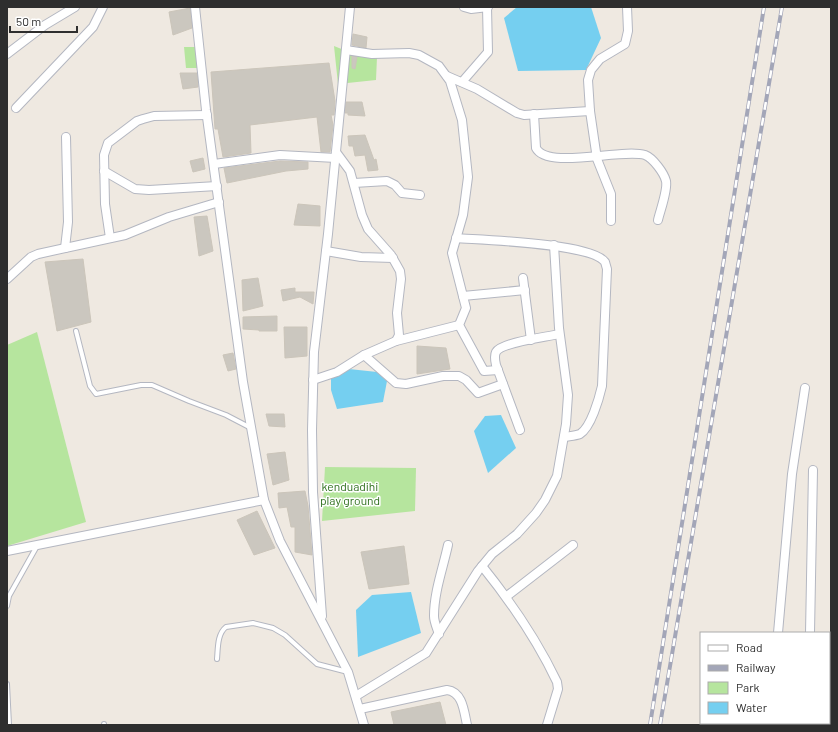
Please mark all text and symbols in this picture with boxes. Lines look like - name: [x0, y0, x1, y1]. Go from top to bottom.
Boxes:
- scale bar: [10, 8, 77, 34]
- text: 50 m: [16, 14, 41, 28]
- park label: kenduadihi play ground: [320, 479, 380, 507]
- legend: [700, 632, 830, 724]
- text: Road: [736, 640, 763, 654]
- text: Railway: [736, 660, 776, 674]
- text: Park: [736, 680, 760, 694]
- text: Water: [736, 700, 768, 714]

